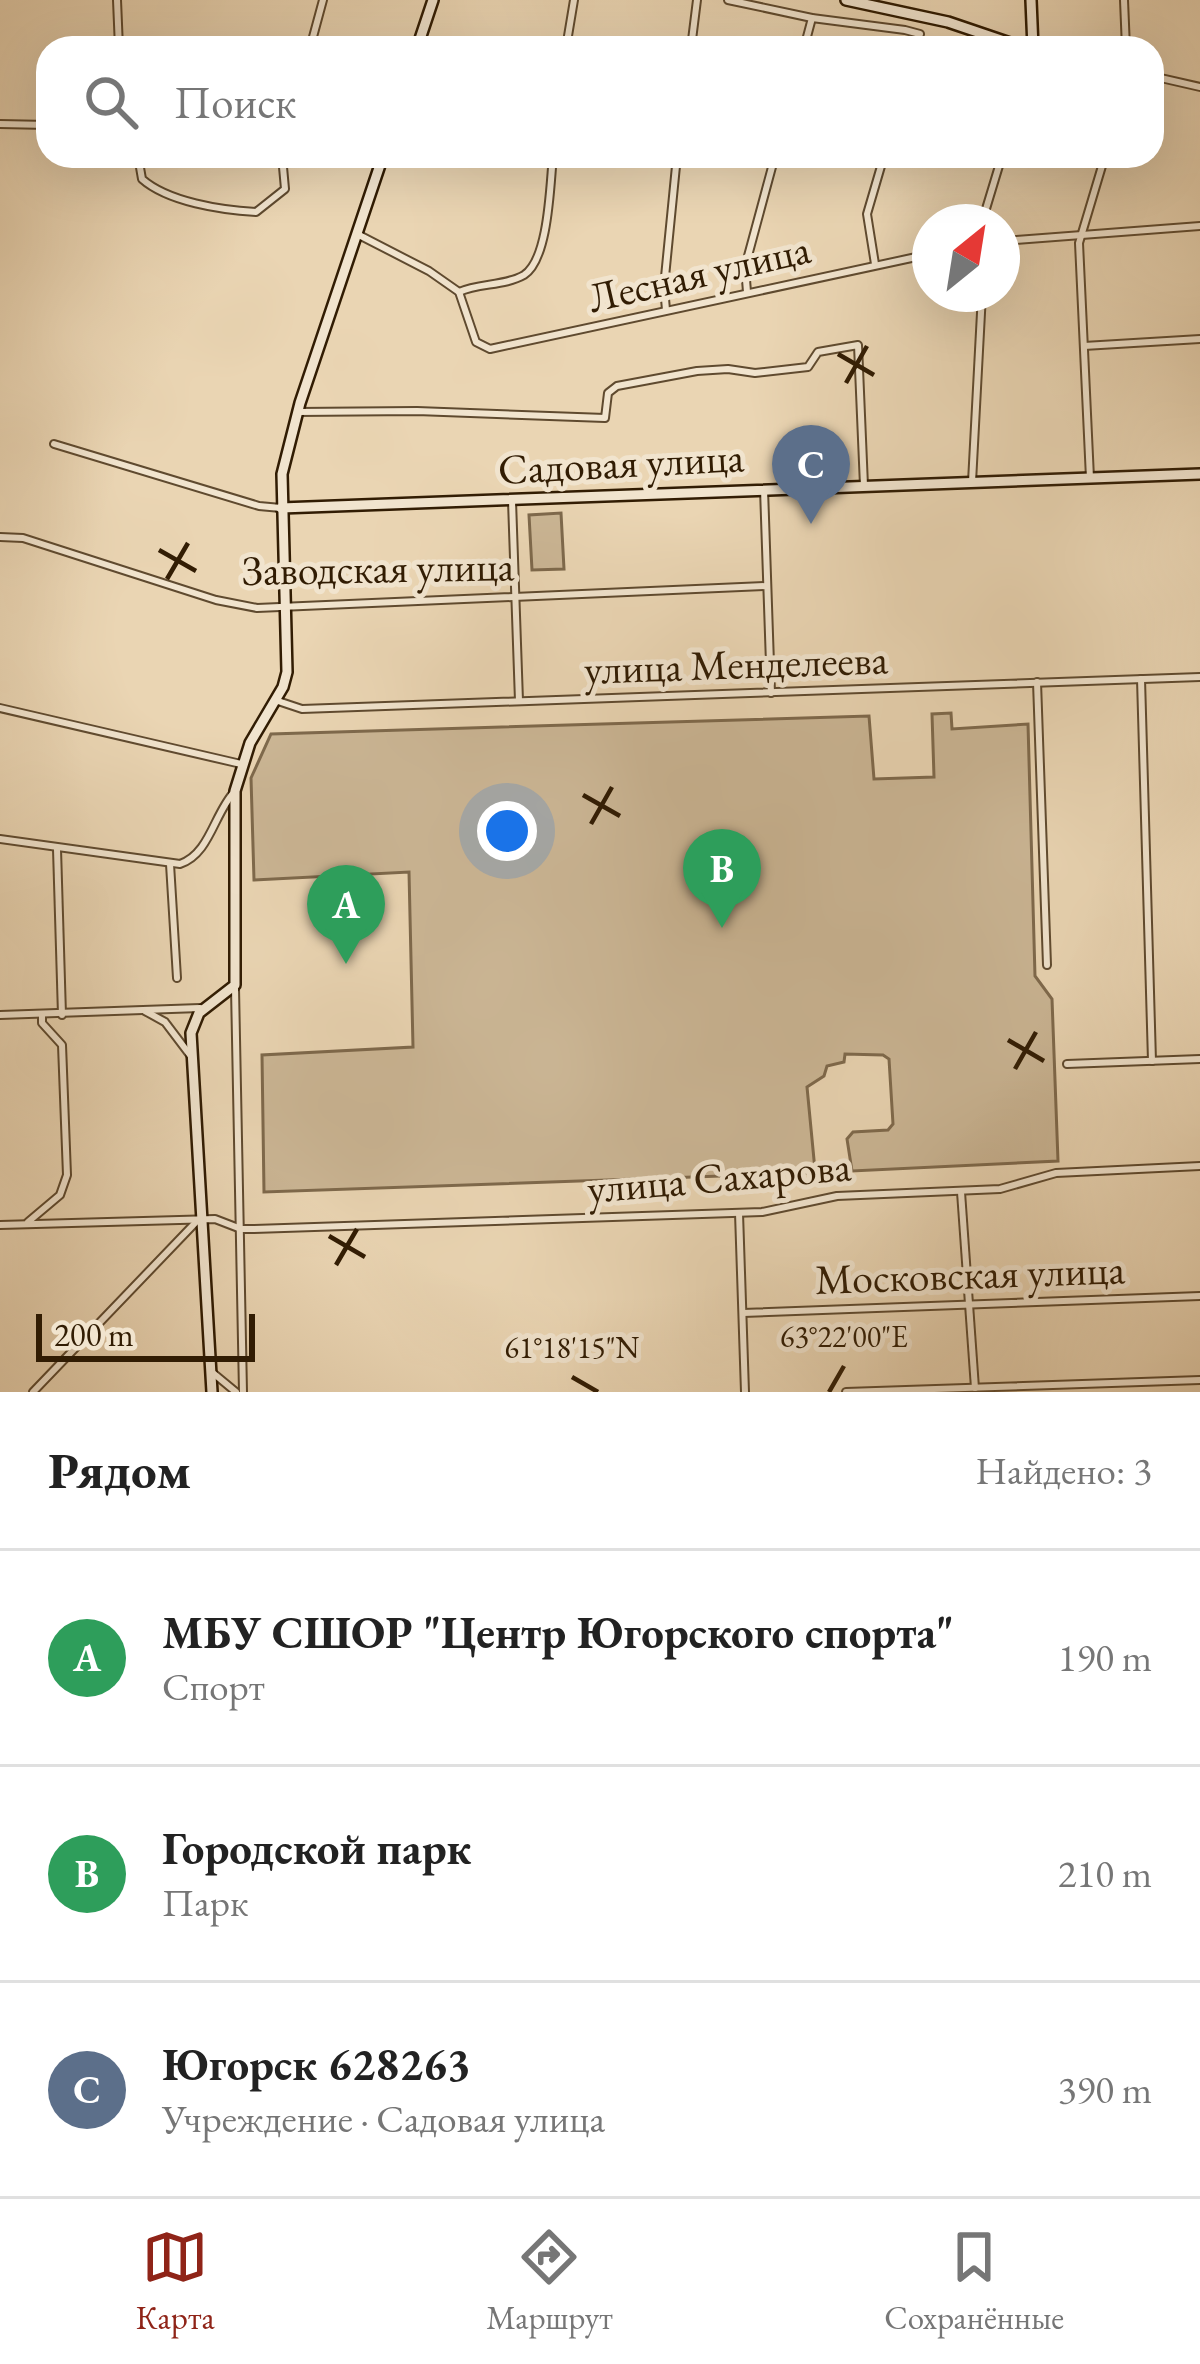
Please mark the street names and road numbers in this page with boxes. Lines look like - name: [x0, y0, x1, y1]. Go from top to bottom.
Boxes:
- street label: Лесная улица: [583, 221, 816, 325]
- street label: Садовая улица: [497, 429, 746, 497]
- street label: Заводская улица: [241, 538, 515, 598]
- street label: улица Менделеева: [583, 631, 889, 697]
- street label: улица Сахарова: [585, 1138, 853, 1216]
- street label: Московская улица: [814, 1241, 1126, 1307]

